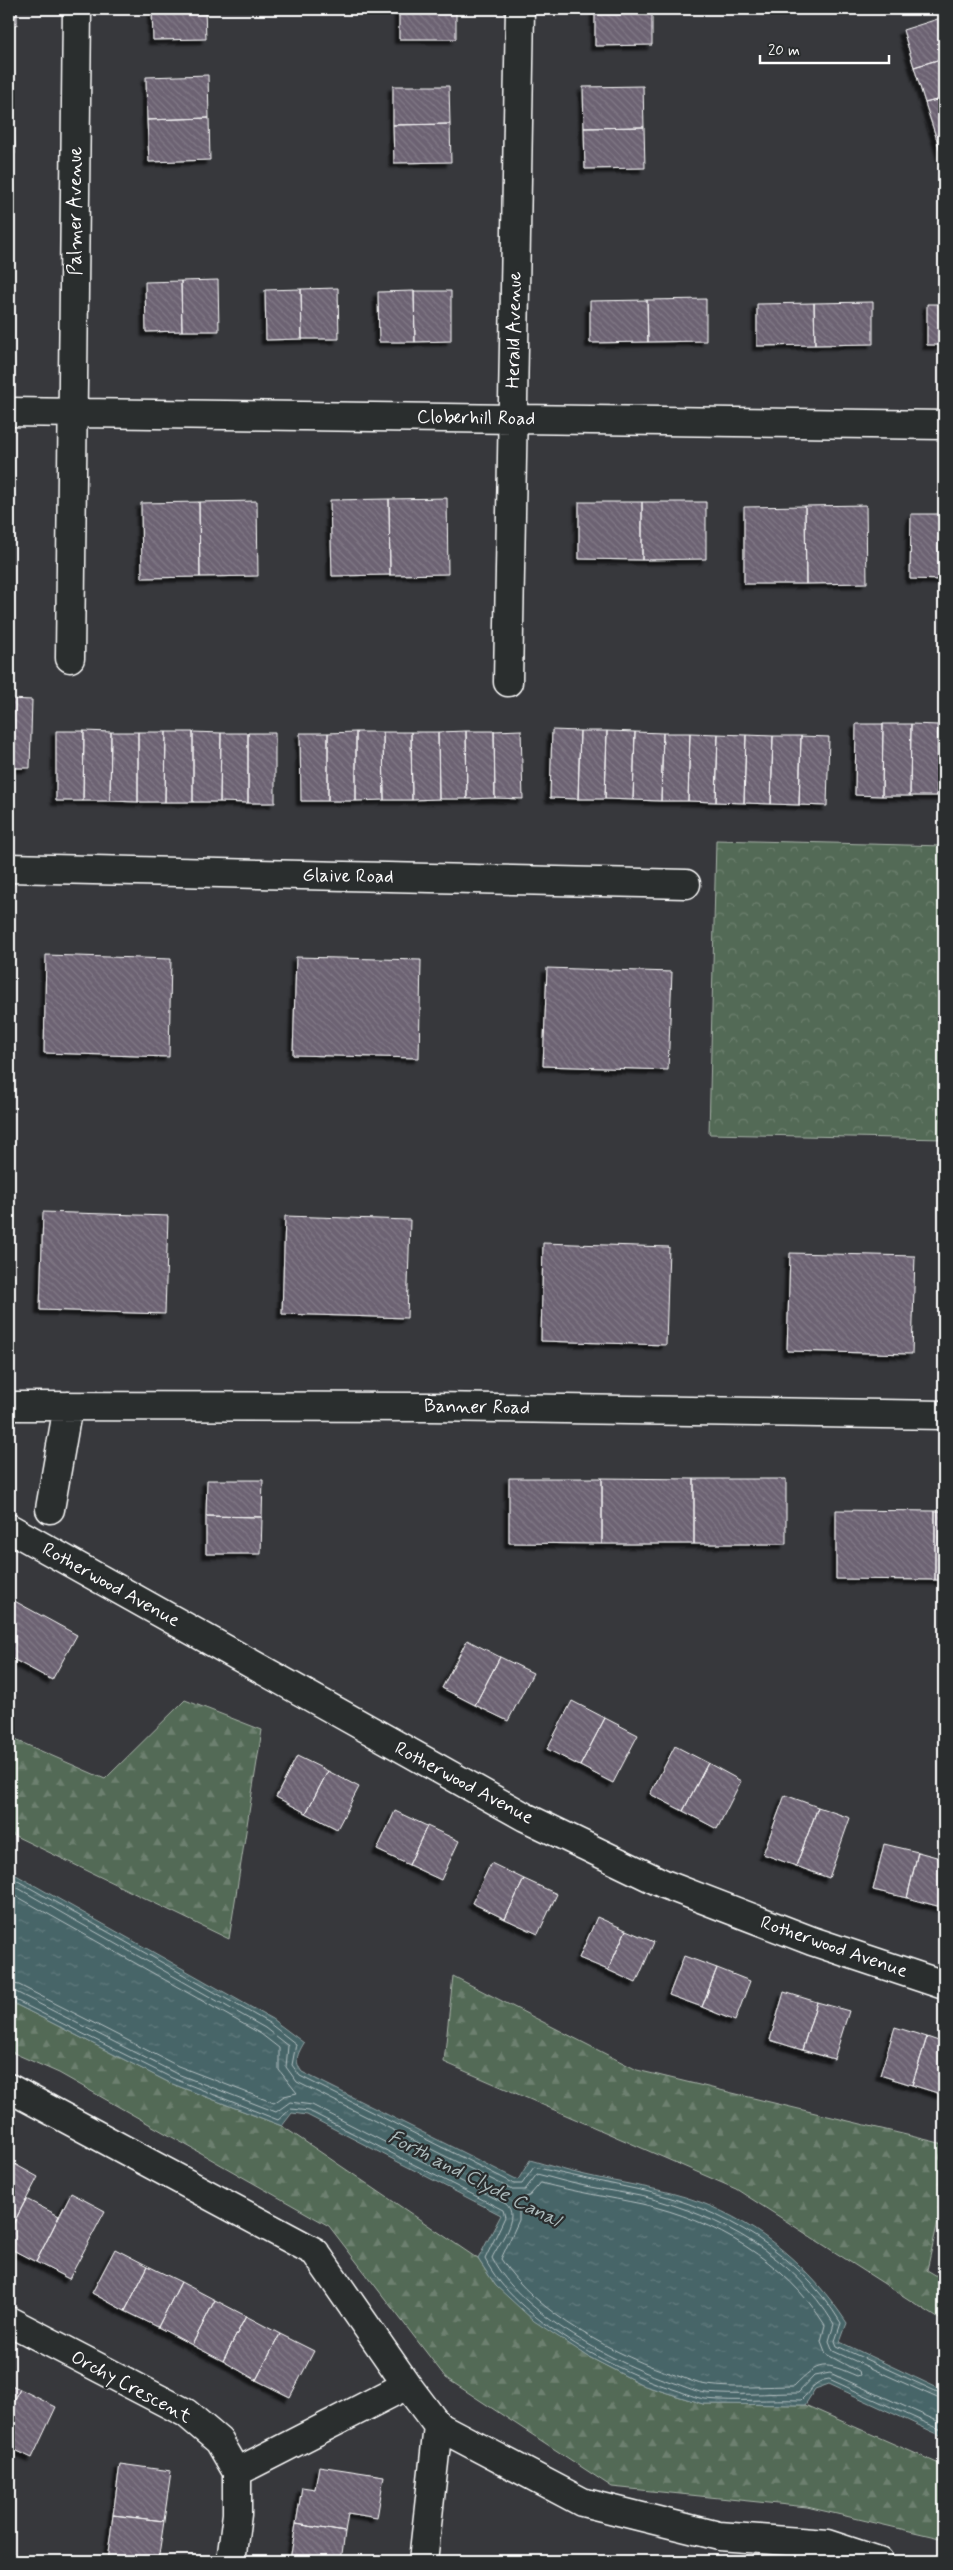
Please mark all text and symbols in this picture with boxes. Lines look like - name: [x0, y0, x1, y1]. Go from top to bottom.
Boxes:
- scale bar: [760, 32, 889, 64]
- text: 20 m: [768, 41, 800, 61]
- street label: Palmer Avenue: [63, 147, 88, 275]
- street label: Herald Avenue: [500, 271, 528, 389]
- street label: Cloberhill Road: [417, 404, 535, 432]
- street label: Glaive Road: [302, 863, 394, 889]
- street label: Banner Road: [424, 1394, 530, 1420]
- street label: Rotherwood Avenue: [38, 1537, 184, 1633]
- street label: Rotherwood Avenue: [390, 1736, 538, 1830]
- street label: Rotherwood Avenue: [757, 1910, 911, 1984]
- water label: Forth and Clyde Canal: [383, 2124, 567, 2235]
- street label: Orchy Crescent: [66, 2345, 196, 2430]

